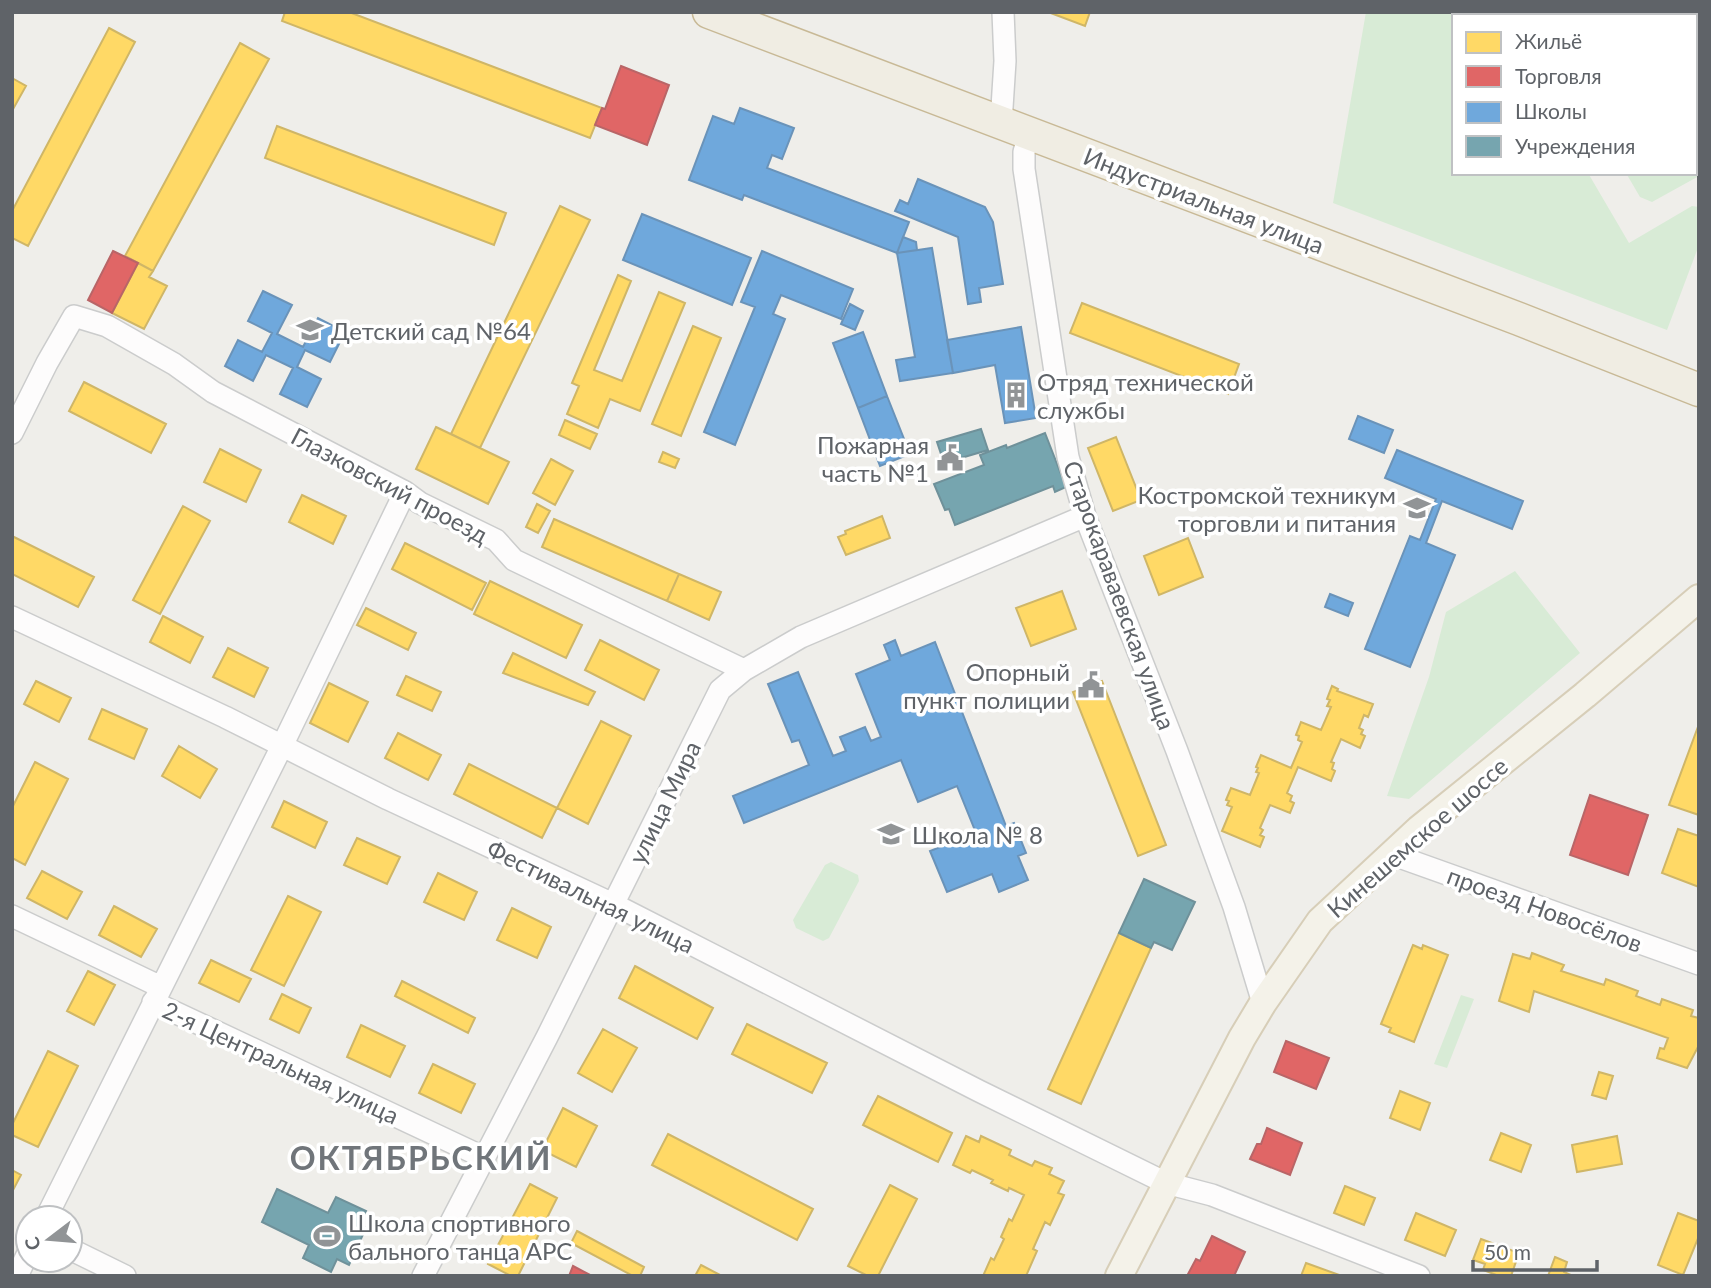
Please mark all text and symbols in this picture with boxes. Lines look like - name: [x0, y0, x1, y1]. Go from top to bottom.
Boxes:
- legend: [1452, 14, 1697, 175]
- text: Жильё: [1515, 28, 1582, 53]
- text: Торговля: [1515, 63, 1602, 88]
- text: Школы: [1515, 98, 1587, 123]
- text: Учреждения: [1515, 133, 1635, 158]
- street label: Индустриальная улица: [1080, 141, 1328, 259]
- school or university icon: Детский сад №64: [295, 315, 325, 345]
- place label: Детский сад №64: [331, 316, 531, 345]
- place label: Отряд технической службы: [1037, 367, 1254, 424]
- building icon: Отряд технической службы: [1001, 380, 1031, 410]
- street label: Глазковский проезд: [287, 421, 494, 549]
- place label: Пожарная часть №1: [817, 430, 929, 487]
- public building icon: Пожарная часть №1: [935, 443, 965, 473]
- street label: Старокараваевская улица: [1058, 457, 1182, 733]
- place label: Костромской техникум торговли и питания: [1138, 480, 1396, 537]
- school or university icon: Костромской техникум торговли и питания: [1402, 493, 1432, 523]
- place label: Опорный пункт полиции: [903, 657, 1070, 714]
- public building icon: Опорный пункт полиции: [1076, 670, 1106, 700]
- street label: улица Мира: [622, 736, 706, 868]
- street label: Кинешемское шоссе: [1321, 751, 1513, 923]
- school or university icon: Школа № 8: [876, 819, 906, 849]
- place label: Школа № 8: [912, 820, 1043, 849]
- street label: Фестивальная улица: [483, 833, 699, 959]
- street label: проезд Новосёлов: [1444, 860, 1646, 958]
- street label: 2-я Центральная улица: [158, 995, 404, 1129]
- district label: ОКТЯБРЬСКИЙ: [290, 1138, 552, 1177]
- north arrow: [14, 1204, 84, 1274]
- place label: Школа спортивного бального танца АРС: [348, 1208, 572, 1265]
- sports icon: Школа спортивного бального танца АРС: [312, 1221, 342, 1251]
- scale bar: [1473, 1228, 1597, 1272]
- text: С: [19, 1234, 45, 1253]
- text: 50 m: [1484, 1239, 1531, 1264]

